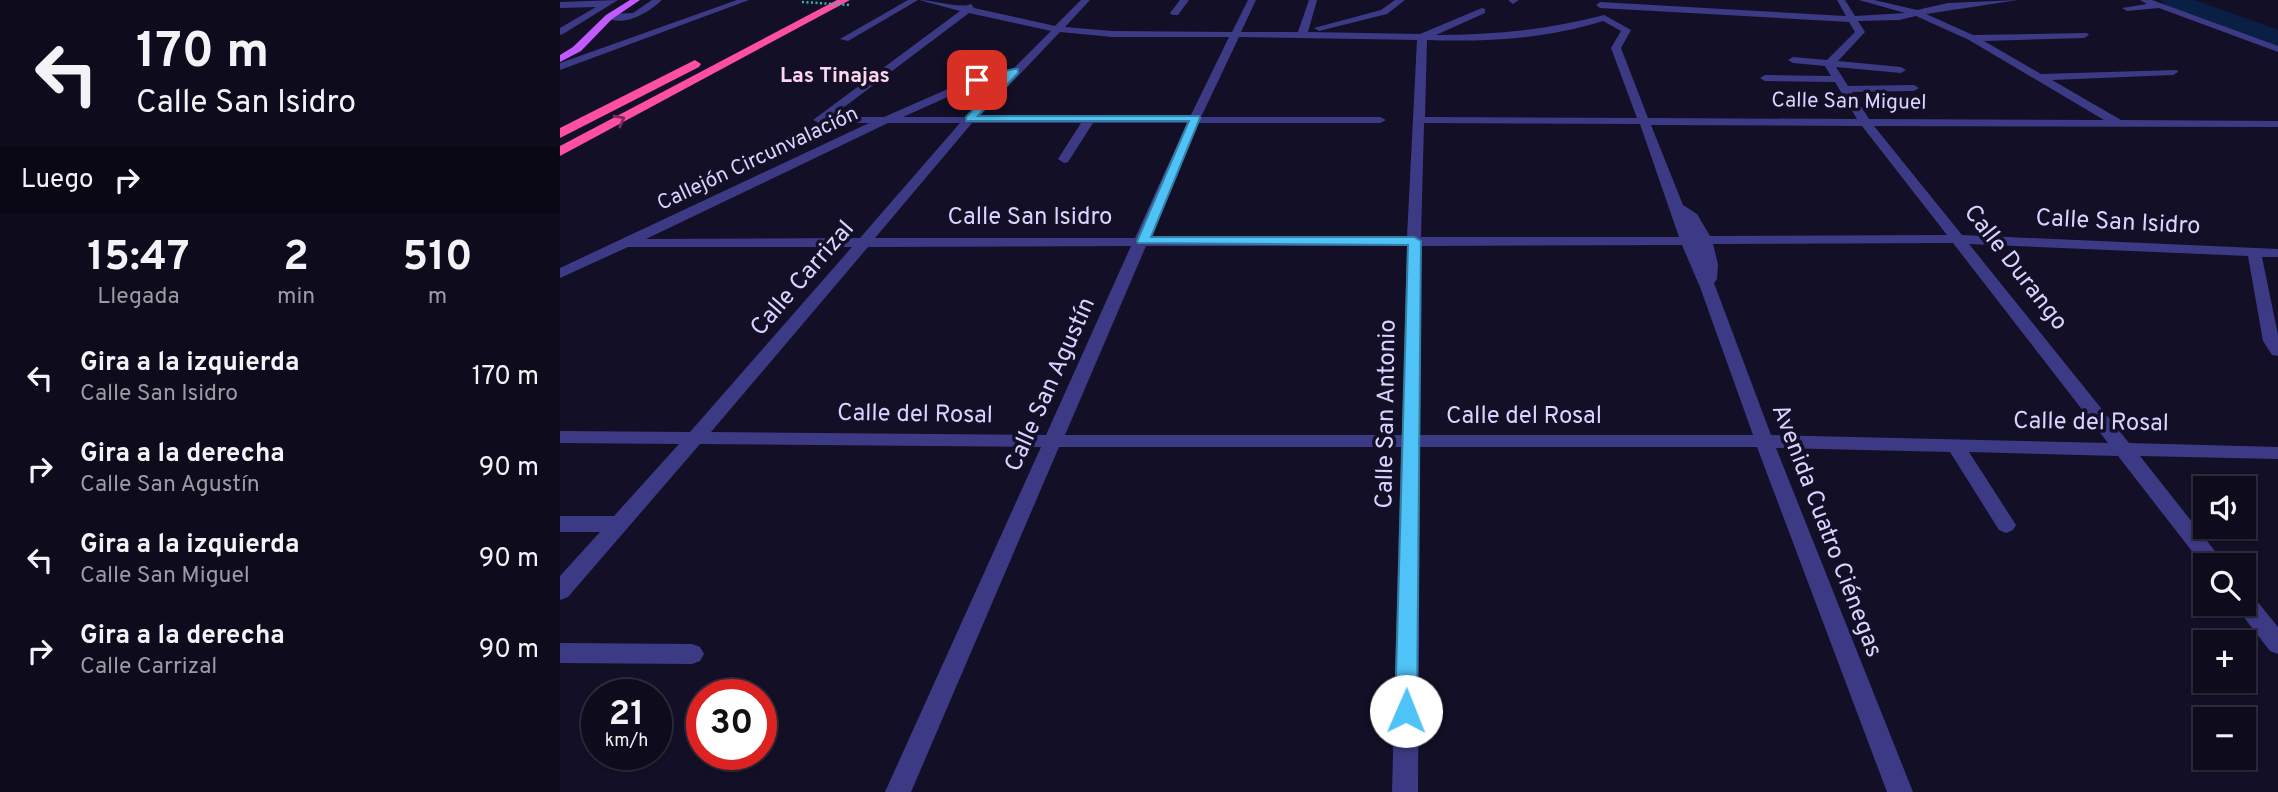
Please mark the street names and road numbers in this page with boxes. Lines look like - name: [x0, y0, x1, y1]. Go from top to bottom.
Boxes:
- street label: Calle San Miguel: [1771, 87, 1927, 117]
- street label: Callejón Circunvalación: [653, 100, 863, 218]
- street label: Calle Durango: [1956, 199, 2074, 337]
- street label: Calle San Isidro: [947, 203, 1113, 233]
- street label: Calle San Isidro: [2035, 204, 2201, 242]
- street label: Calle Carrizal: [745, 215, 861, 343]
- street label: Calle San Agustín: [999, 293, 1103, 477]
- street label: Calle San Antonio: [1370, 319, 1404, 509]
- street label: Calle del Rosal: [837, 399, 993, 431]
- street label: Avenida Cuatro Ciénegas: [1764, 400, 1888, 662]
- street label: Calle del Rosal: [1446, 402, 1602, 432]
- street label: Calle del Rosal: [2013, 407, 2169, 439]

